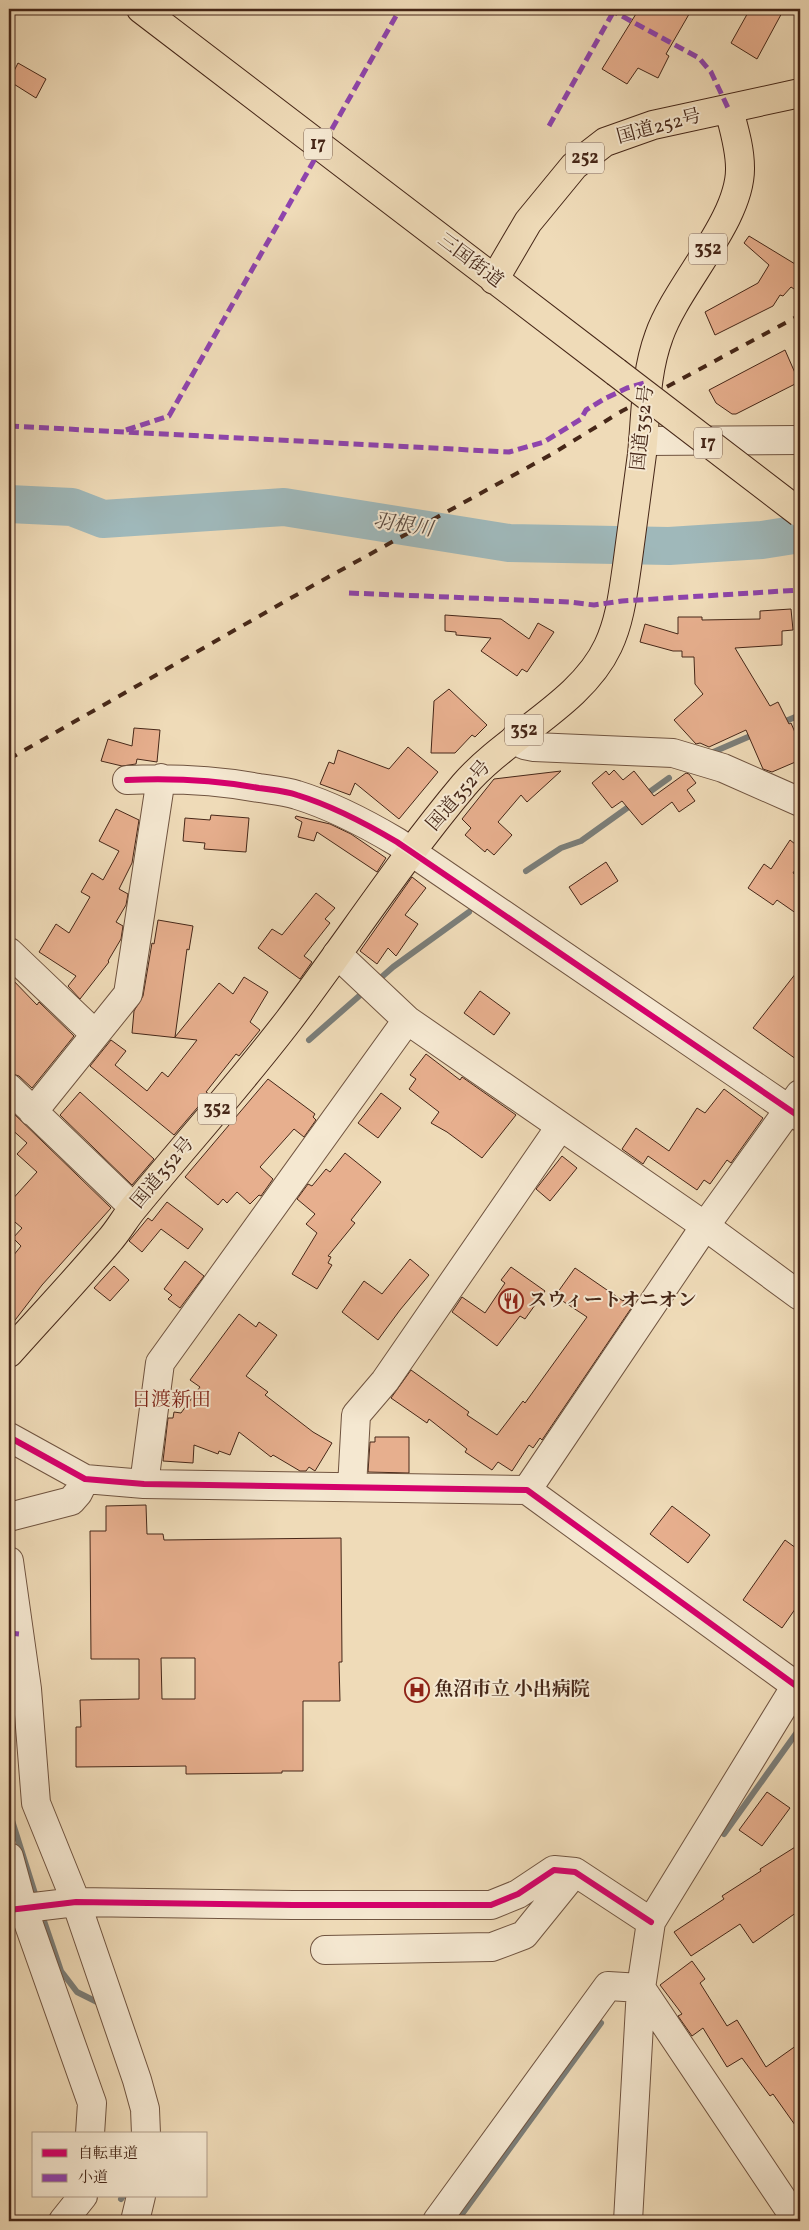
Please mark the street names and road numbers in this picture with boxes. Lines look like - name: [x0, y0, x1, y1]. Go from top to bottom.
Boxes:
- street label: 国道252号: [614, 103, 704, 151]
- road number: 17: [304, 128, 332, 160]
- road number: 252: [566, 142, 604, 174]
- street label: 三国街道: [432, 228, 508, 294]
- road number: 352: [689, 233, 727, 264]
- street label: 国道352号: [626, 384, 660, 472]
- road number: 17: [694, 428, 722, 458]
- road number: 352: [505, 714, 543, 746]
- street label: 国道352号: [421, 755, 497, 837]
- road number: 352: [198, 1094, 236, 1124]
- street label: 国道352号: [125, 1132, 201, 1214]

